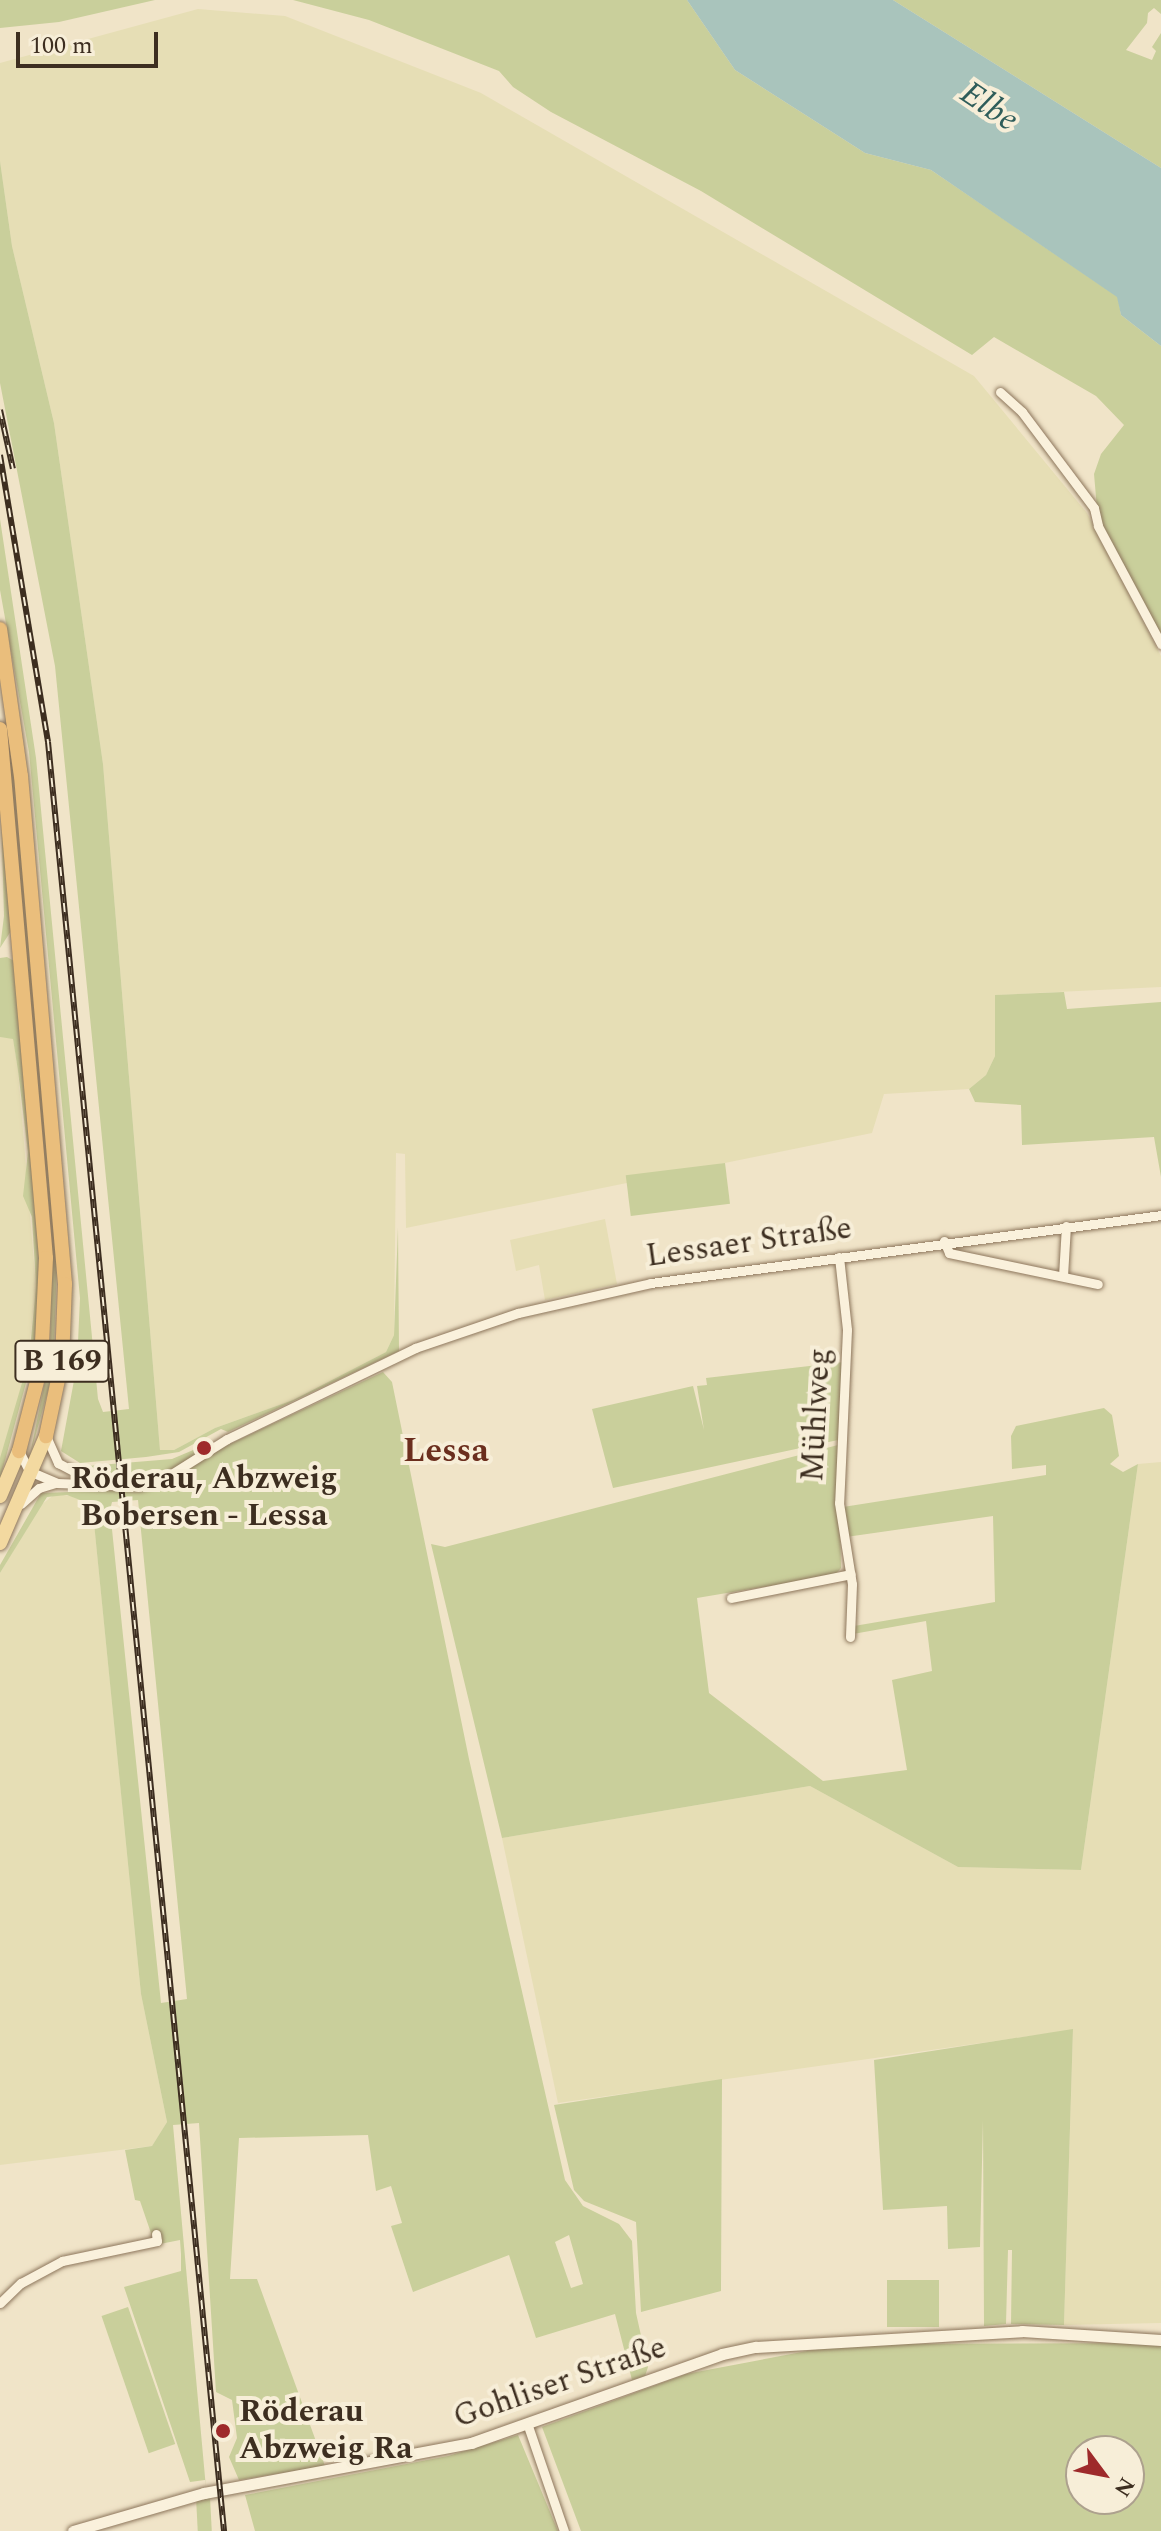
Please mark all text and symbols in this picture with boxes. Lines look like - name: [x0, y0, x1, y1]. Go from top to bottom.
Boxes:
- scale bar: [20, 16, 162, 66]
- text: 100 m: [30, 28, 93, 64]
- water label: Elbe: [952, 73, 1026, 141]
- street label: Lessaer Straße: [644, 1210, 854, 1276]
- road number: B 169: [14, 1335, 110, 1387]
- street label: Mühlweg: [794, 1347, 840, 1483]
- district label: Lessa: [403, 1432, 489, 1472]
- marker: Röderau, Abzweig Bobersen - Lessa: [195, 1439, 213, 1457]
- place label: Röderau, Abzweig Bobersen - Lessa: [70, 1461, 338, 1536]
- street label: Gohliser Straße: [449, 2329, 671, 2437]
- place label: Röderau Abzweig Ra: [239, 2394, 413, 2469]
- marker: Röderau Abzweig Ra: [214, 2422, 232, 2440]
- north arrow: [1065, 2435, 1145, 2515]
- text: N: [1105, 2471, 1143, 2503]

